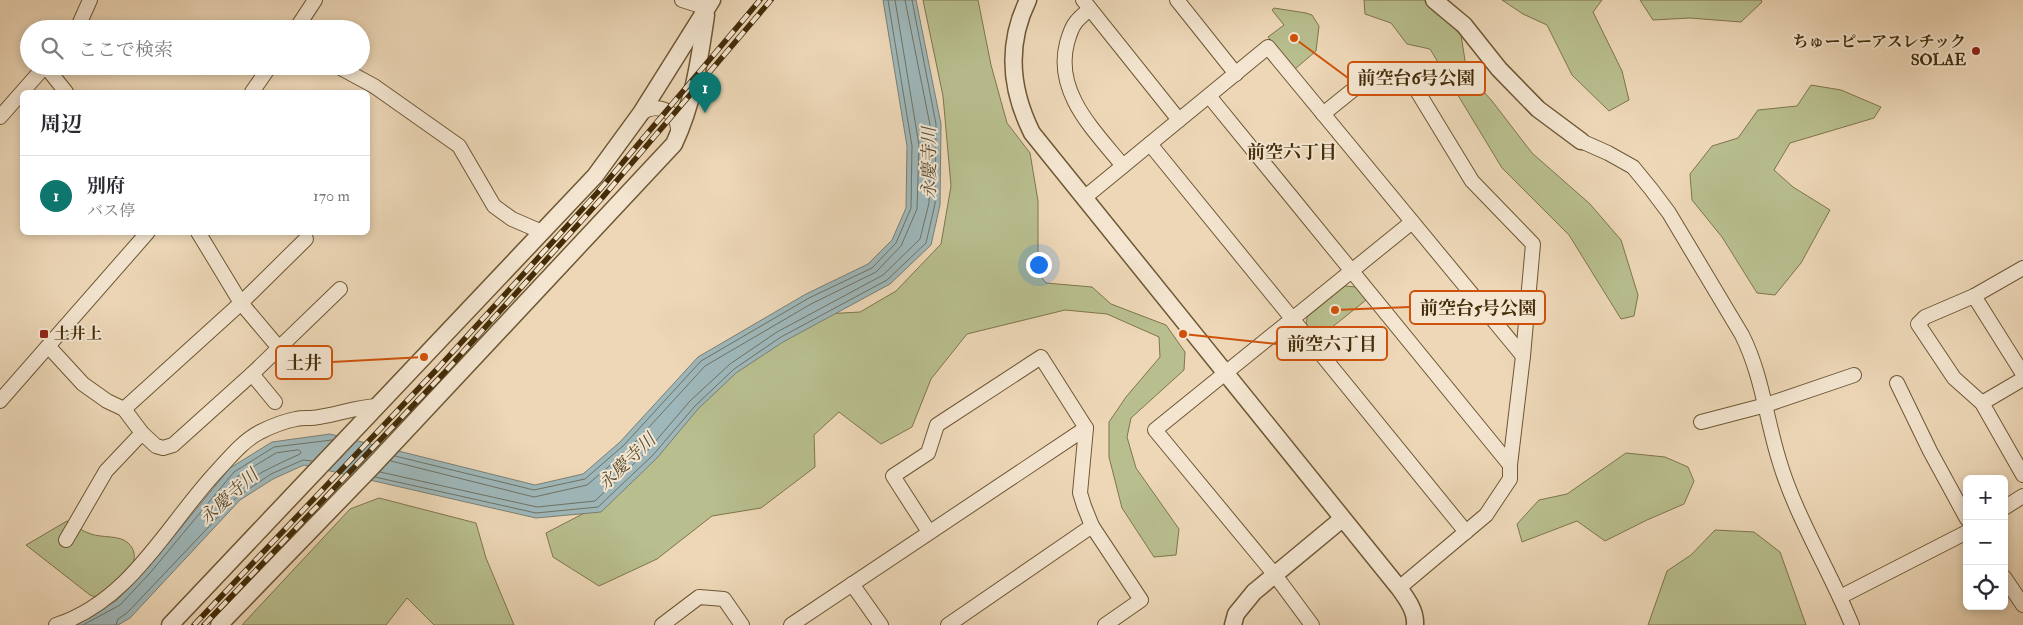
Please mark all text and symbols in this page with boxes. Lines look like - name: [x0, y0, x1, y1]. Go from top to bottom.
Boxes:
- search box: [20, 20, 370, 75]
- place label: ちゅーピーアスレチック SOLAE: [1793, 32, 1966, 70]
- icon: search: [38, 34, 66, 62]
- text: ここで検索: [78, 38, 173, 62]
- marker: ちゅーピーアスレチック SOLAE: [1970, 45, 1982, 57]
- callout: 前空台6号公園: [1348, 62, 1485, 95]
- text: 前空台6号公園: [1357, 67, 1475, 90]
- pin: 1: [689, 72, 721, 113]
- text: 周辺: [40, 111, 82, 138]
- water label: 永慶寺川: [918, 125, 941, 199]
- district label: 前空六丁目: [1247, 141, 1337, 164]
- text: 別府: [87, 174, 125, 198]
- text: 1: [53, 186, 59, 206]
- text: 170 m: [313, 186, 350, 206]
- text: バス停: [87, 201, 135, 221]
- your location: [1026, 252, 1052, 278]
- callout: 前空台5号公園: [1410, 291, 1545, 324]
- text: 前空台5号公園: [1420, 297, 1536, 320]
- place label: 土井上: [54, 324, 102, 344]
- callout: 前空六丁目: [1277, 327, 1387, 360]
- marker: 土井上: [38, 328, 50, 340]
- text: 前空六丁目: [1287, 333, 1377, 356]
- callout: 土井: [276, 346, 332, 379]
- text: 土井: [286, 352, 322, 375]
- water label: 永慶寺川: [593, 427, 662, 495]
- water label: 永慶寺川: [195, 463, 265, 530]
- map controls: [1963, 475, 2008, 610]
- button: +: [1963, 475, 2008, 520]
- button: −: [1963, 520, 2008, 565]
- button: locate: [1963, 565, 2008, 610]

